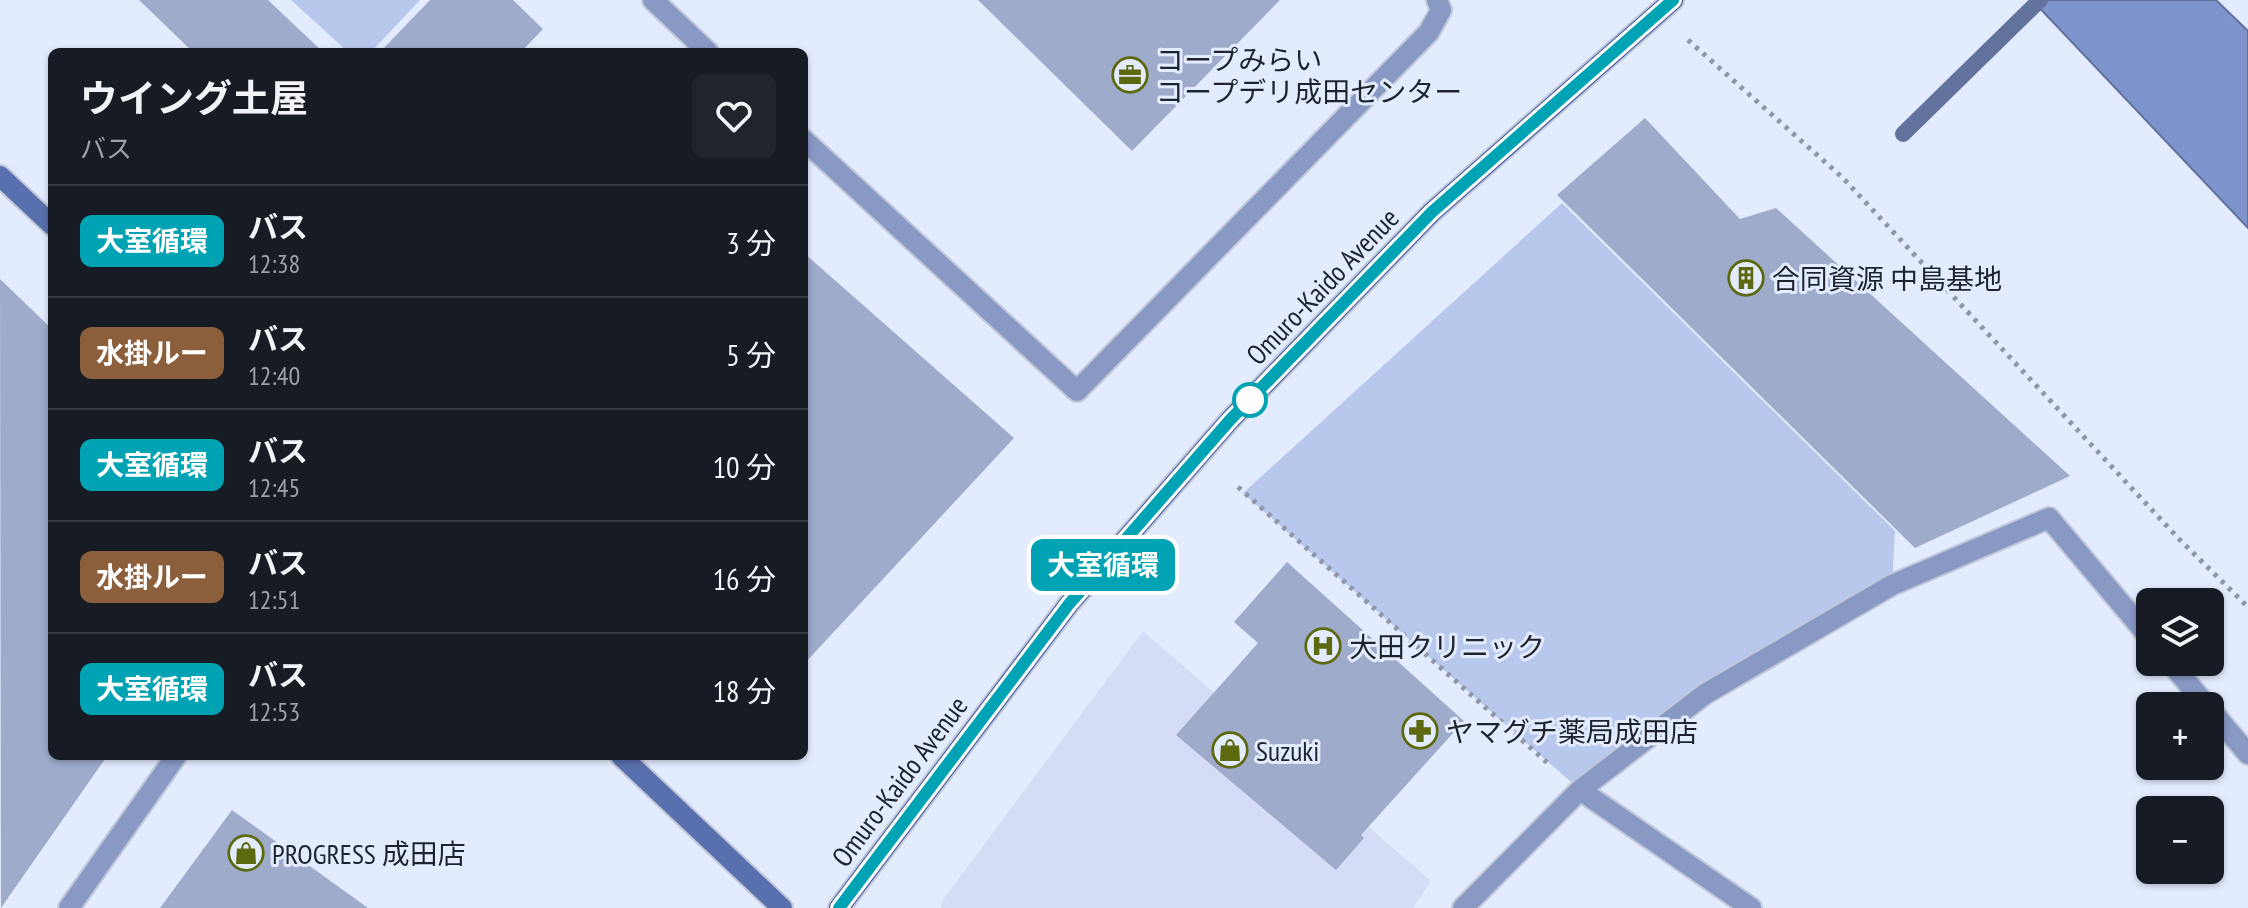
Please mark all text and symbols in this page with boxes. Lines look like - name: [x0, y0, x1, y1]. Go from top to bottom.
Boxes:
- place label: コープみらい コープデリ成田センター: [1156, 41, 1462, 110]
- office icon: コープみらい コープデリ成田センター: [1111, 56, 1149, 94]
- text: ウイング土屋: [80, 73, 308, 122]
- button: heart: [692, 74, 776, 158]
- text: バス: [80, 132, 132, 165]
- street label: Omuro-Kaido Avenue: [1238, 200, 1406, 372]
- text: バス: [248, 207, 308, 246]
- text: 大室循環: [96, 222, 208, 259]
- text: 3 分: [726, 223, 776, 262]
- text: 12:38: [248, 247, 300, 280]
- building icon: 合同資源 中島基地: [1727, 259, 1765, 297]
- place label: 合同資源 中島基地: [1772, 260, 2002, 297]
- text: バス: [248, 319, 308, 358]
- text: 水掛ルー: [96, 334, 208, 371]
- text: 5 分: [726, 335, 776, 374]
- text: 12:40: [248, 359, 300, 392]
- unlabelled marker: [1233, 383, 1267, 417]
- text: バス: [248, 431, 308, 470]
- text: 大室循環: [96, 446, 208, 483]
- text: 10 分: [713, 447, 776, 486]
- text: 12:45: [248, 471, 300, 504]
- line badge: 大室循環: [1047, 539, 1159, 591]
- text: バス: [248, 543, 308, 582]
- text: 大室循環: [1047, 546, 1159, 583]
- text: 水掛ルー: [96, 558, 208, 595]
- text: 16 分: [713, 559, 776, 598]
- text: 12:51: [248, 583, 300, 616]
- map controls: [2136, 588, 2224, 884]
- button: layers: [2136, 588, 2224, 676]
- hospital icon: 大田クリニック: [1304, 627, 1342, 665]
- place label: 大田クリニック: [1349, 628, 1545, 665]
- text: バス: [248, 655, 308, 694]
- text: 大室循環: [96, 670, 208, 707]
- text: 18 分: [713, 671, 776, 710]
- street label: Omuro-Kaido Avenue: [823, 688, 975, 874]
- button: +: [2136, 692, 2224, 780]
- text: 12:53: [248, 695, 300, 728]
- pharmacy icon: ヤマグチ薬局成田店: [1401, 712, 1439, 750]
- place label: ヤマグチ薬局成田店: [1446, 713, 1698, 750]
- shop icon: Suzuki: [1211, 731, 1249, 769]
- place label: Suzuki: [1256, 732, 1319, 769]
- button: −: [2136, 796, 2224, 884]
- shop icon: PROGRESS 成田店: [227, 834, 265, 872]
- place label: PROGRESS 成田店: [272, 835, 466, 872]

